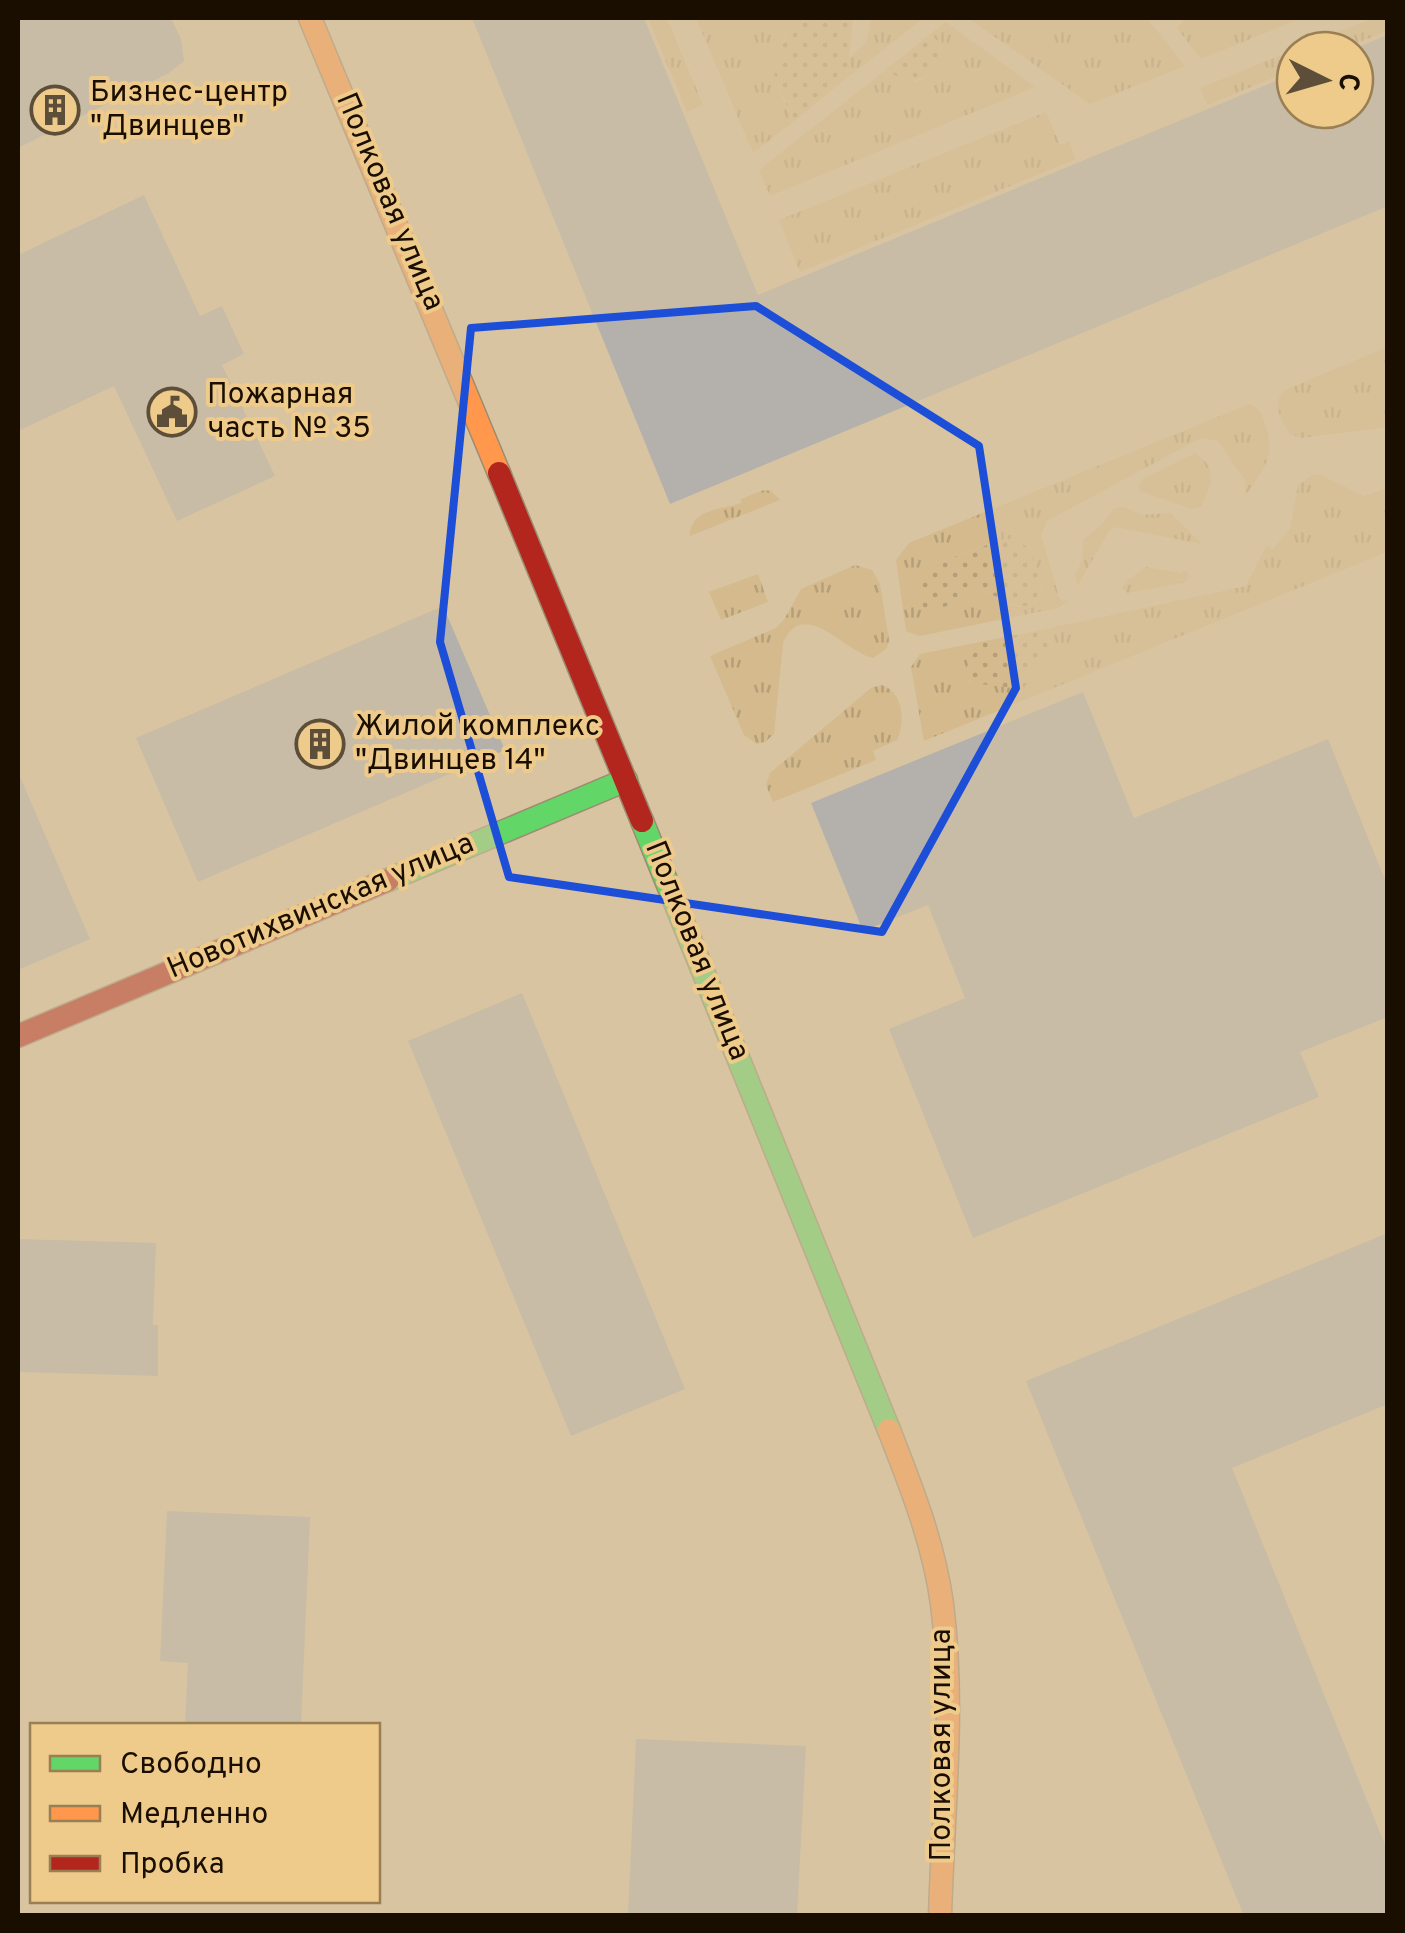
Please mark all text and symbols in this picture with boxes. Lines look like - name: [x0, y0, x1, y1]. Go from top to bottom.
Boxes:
- north arrow: [1275, 30, 1375, 130]
- text: С: [1328, 71, 1366, 92]
- place label: Бизнес-центр "Двинцев": [90, 75, 288, 146]
- building icon: Бизнес-центр "Двинцев": [29, 84, 81, 136]
- street label: Полковая улица: [326, 88, 452, 316]
- place label: Пожарная часть № 35: [207, 377, 371, 448]
- public building icon: Пожарная часть № 35: [146, 386, 198, 438]
- place label: Жилой комплекс "Двинцев 14": [355, 709, 600, 780]
- building icon: Жилой комплекс "Двинцев 14": [294, 718, 346, 770]
- street label: Новотихвинская улица: [162, 826, 480, 988]
- street label: Полковая улица: [635, 836, 757, 1066]
- street label: Полковая улица: [924, 1629, 961, 1861]
- legend: [30, 1723, 380, 1903]
- text: Свободно: [120, 1747, 262, 1784]
- text: Медленно: [120, 1797, 268, 1834]
- text: Пробка: [120, 1847, 225, 1884]

